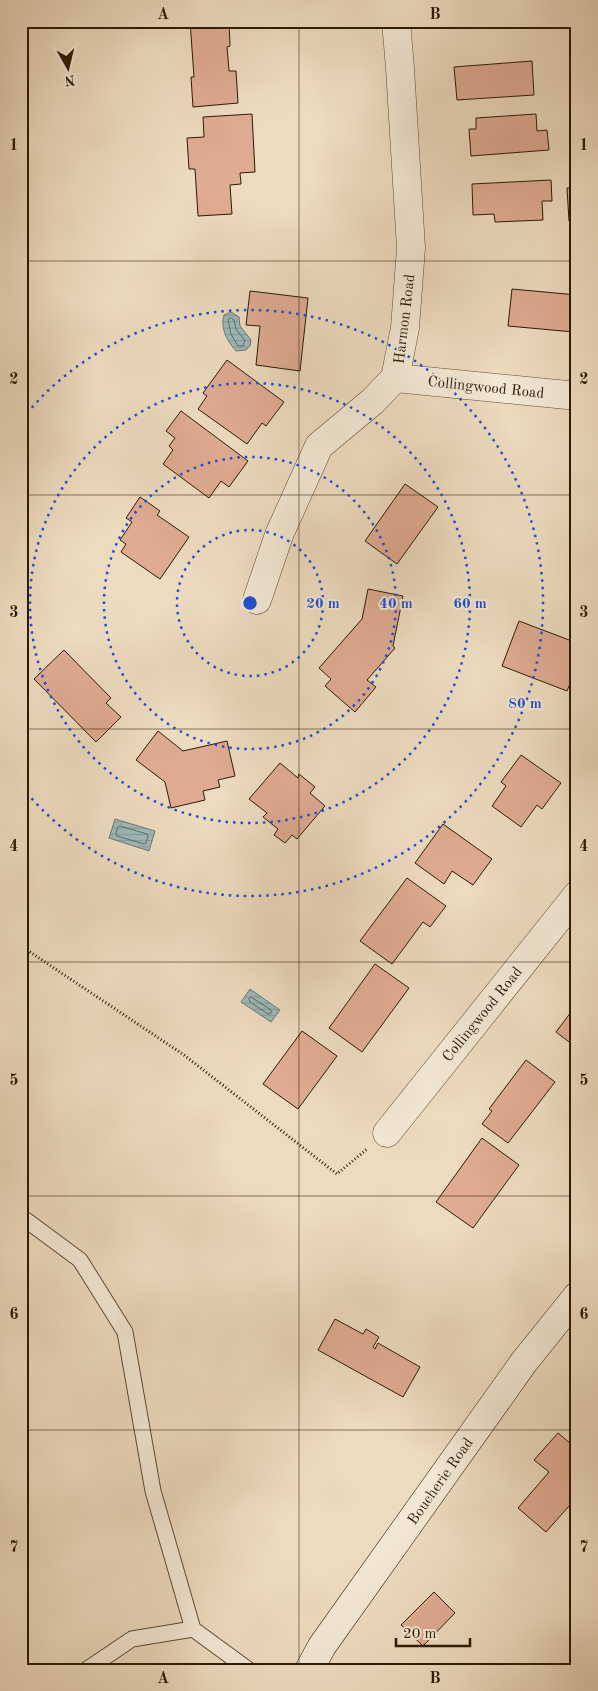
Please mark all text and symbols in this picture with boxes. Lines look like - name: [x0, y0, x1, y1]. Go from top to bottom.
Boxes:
- text: A: [157, 7, 169, 23]
- text: B: [429, 7, 441, 23]
- north arrow: [42, 42, 92, 92]
- text: N: [63, 72, 76, 88]
- text: 1: [9, 138, 19, 154]
- text: 1: [579, 138, 589, 154]
- street label: Harmon Road: [393, 273, 418, 365]
- text: 2: [9, 372, 19, 388]
- text: 2: [579, 372, 589, 388]
- street label: Collingwood Road: [427, 375, 545, 402]
- centre of rings: [241, 594, 259, 612]
- text: 20 m: [306, 597, 340, 612]
- text: 40 m: [379, 597, 413, 612]
- text: 60 m: [453, 597, 487, 612]
- text: 3: [9, 605, 19, 621]
- text: 3: [579, 605, 589, 621]
- text: 80 m: [508, 697, 542, 712]
- text: 4: [9, 839, 19, 855]
- text: 4: [579, 839, 589, 855]
- street label: Collingwood Road: [440, 965, 526, 1065]
- text: 5: [9, 1073, 19, 1089]
- text: 5: [579, 1073, 589, 1089]
- text: 6: [9, 1307, 19, 1323]
- text: 6: [579, 1307, 589, 1323]
- street label: Boucherie Road: [406, 1436, 477, 1528]
- text: 7: [9, 1540, 19, 1556]
- text: 7: [579, 1540, 589, 1556]
- scale bar: [396, 1616, 469, 1648]
- text: 20 m: [403, 1627, 437, 1642]
- text: A: [157, 1671, 169, 1687]
- text: B: [429, 1671, 441, 1687]

